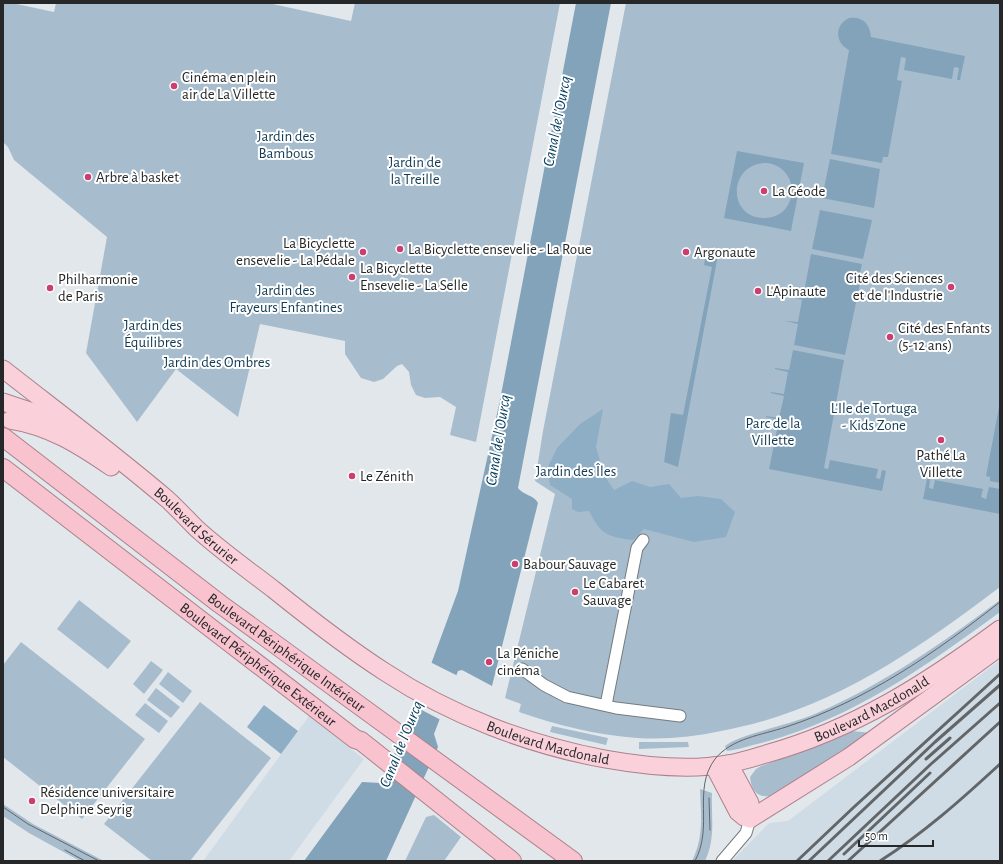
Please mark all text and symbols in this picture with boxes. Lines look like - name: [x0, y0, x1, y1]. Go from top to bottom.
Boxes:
- place label: Cinéma en plein air de La Villette: [182, 70, 276, 102]
- water label: Canal de l'Ourcq: [540, 74, 575, 168]
- marker: Cinéma en plein air de La Villette: [169, 81, 179, 91]
- park label: Jardin des Bambous: [257, 129, 315, 161]
- park label: Jardin de la Treille: [389, 155, 441, 187]
- place label: Arbre à basket: [96, 170, 179, 185]
- marker: Arbre à basket: [83, 172, 93, 182]
- place label: La Géode: [772, 184, 825, 199]
- marker: La Géode: [759, 186, 769, 196]
- place label: La Bicyclette ensevelie - La Pédale: [236, 236, 355, 268]
- place label: La Bicyclette ensevelie - La Roue: [408, 242, 592, 257]
- marker: La Bicyclette ensevelie - La Roue: [395, 244, 405, 254]
- place label: Argonaute: [694, 245, 756, 260]
- marker: La Bicyclette ensevelie - La Pédale: [358, 247, 368, 257]
- marker: Argonaute: [681, 247, 691, 257]
- place label: La Bicyclette Ensevelie - La Selle: [360, 261, 468, 293]
- place label: Cité des Sciences et de l'Industrie: [846, 271, 943, 303]
- place label: Philharmonie de Paris: [58, 272, 138, 304]
- marker: La Bicyclette Ensevelie - La Selle: [347, 272, 357, 282]
- marker: Cité des Sciences et de l'Industrie: [946, 282, 956, 292]
- marker: Philharmonie de Paris: [45, 283, 55, 293]
- park label: Jardin des Frayeurs Enfantines: [229, 283, 343, 315]
- place label: L'Apinaute: [766, 284, 826, 299]
- marker: L'Apinaute: [753, 286, 763, 296]
- park label: Jardin des Équilibres: [124, 318, 182, 350]
- place label: Cité des Enfants (5-12 ans): [898, 321, 990, 353]
- marker: Cité des Enfants (5-12 ans): [885, 332, 895, 342]
- park label: Jardin des Ombres: [164, 355, 270, 370]
- water label: Canal de l'Ourcq: [483, 393, 514, 487]
- park label: L'Ile de Tortuga - Kids Zone: [831, 401, 917, 433]
- park label: Parc de la Villette: [745, 416, 801, 448]
- marker: Pathé La Villette: [936, 435, 946, 445]
- place label: Pathé La Villette: [916, 448, 966, 480]
- park label: Jardin des Îles: [536, 463, 616, 479]
- place label: Le Zénith: [360, 469, 414, 484]
- marker: Le Zénith: [347, 471, 357, 481]
- street label: Boulevard Sérurier: [151, 484, 241, 568]
- place label: Babour Sauvage: [523, 557, 616, 572]
- marker: Babour Sauvage: [510, 559, 520, 569]
- place label: Le Cabaret Sauvage: [583, 576, 644, 608]
- marker: Le Cabaret Sauvage: [570, 587, 580, 597]
- street label: Boulevard Périphérique Intérieur: [205, 590, 368, 715]
- street label: Boulevard Périphérique Extérieur: [177, 600, 339, 729]
- place label: La Péniche cinéma: [497, 646, 559, 678]
- marker: La Péniche cinéma: [484, 657, 494, 667]
- street label: Boulevard Macdonald: [812, 673, 932, 745]
- water label: Canal de l'Ourcq: [376, 698, 427, 790]
- street label: Boulevard Macdonald: [485, 718, 611, 767]
- place label: Résidence universitaire Delphine Seyrig: [40, 785, 175, 817]
- marker: Résidence universitaire Delphine Seyrig: [27, 796, 37, 806]
- scale bar: [859, 822, 933, 848]
- text: 50 m: [865, 830, 888, 842]

